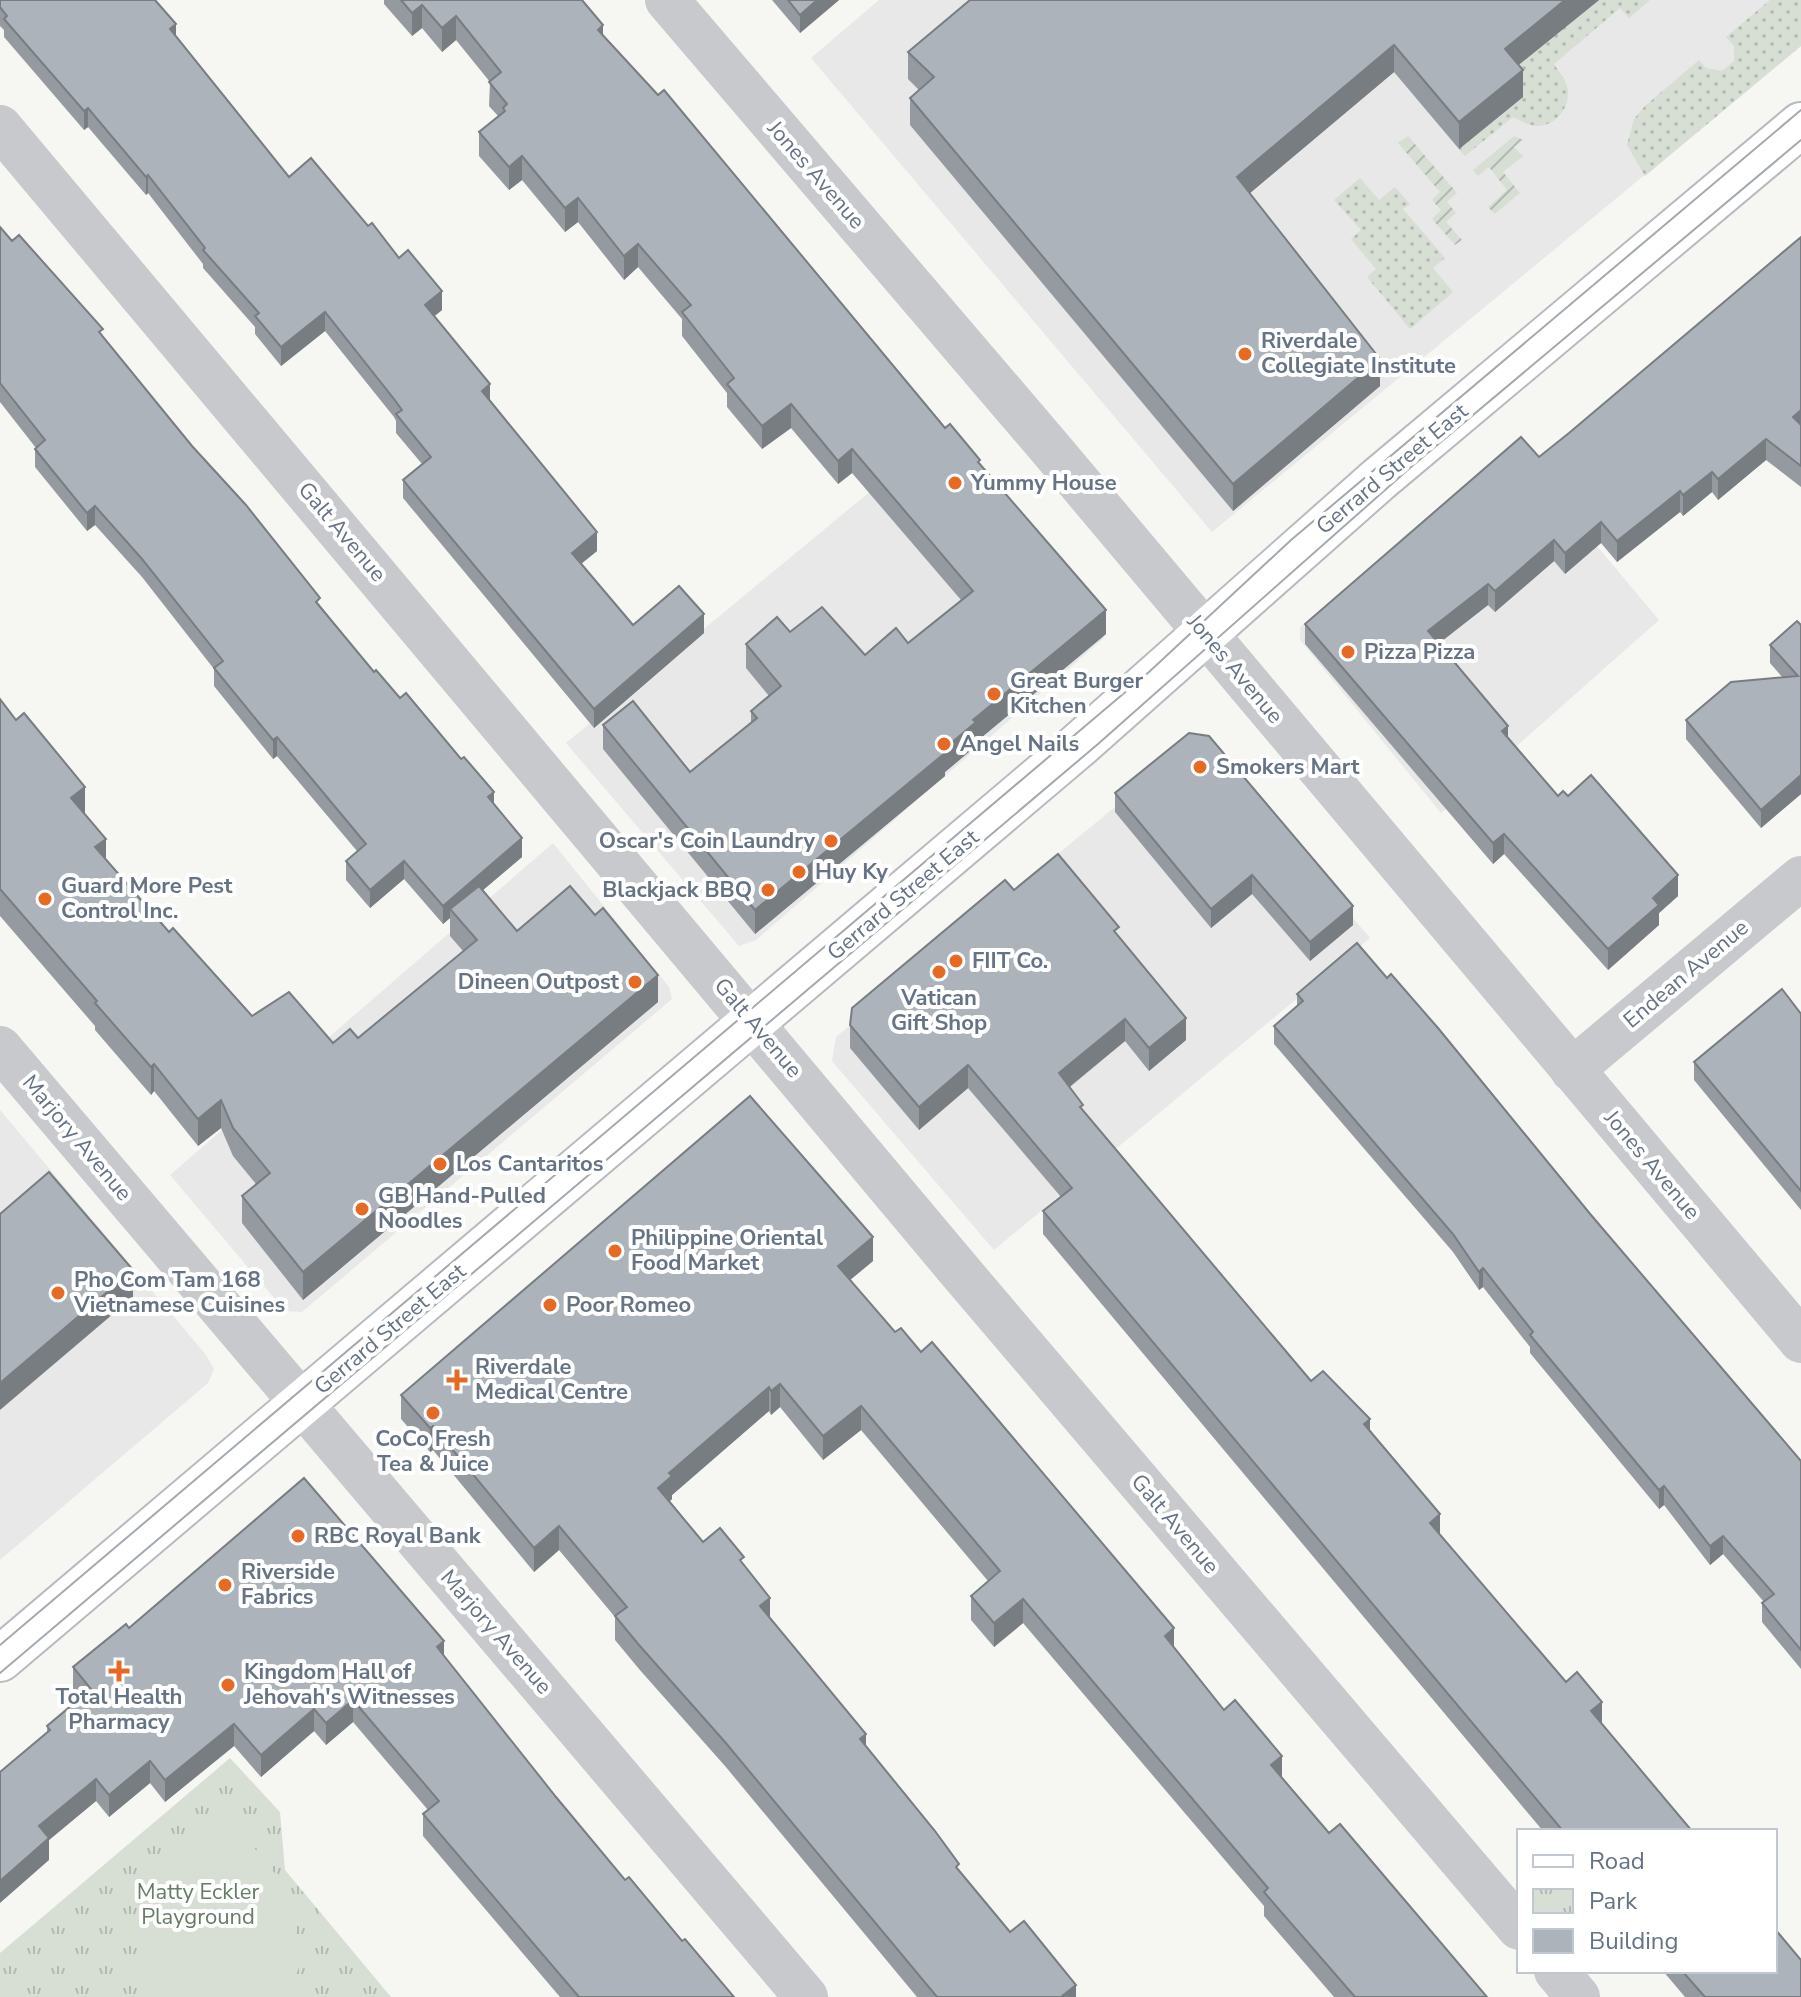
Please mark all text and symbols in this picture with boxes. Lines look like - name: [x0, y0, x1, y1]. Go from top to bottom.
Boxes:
- street label: Jones Avenue: [760, 114, 871, 236]
- place label: Riverdale Collegiate Institute: [1261, 326, 1456, 381]
- marker: Riverdale Collegiate Institute: [1236, 345, 1254, 363]
- street label: Gerrard Street East: [1310, 396, 1474, 541]
- place label: Yummy House: [970, 468, 1117, 498]
- marker: Yummy House: [946, 474, 964, 492]
- street label: Galt Avenue: [291, 476, 393, 588]
- street label: Jones Avenue: [1180, 607, 1290, 730]
- place label: Pizza Pizza: [1364, 637, 1475, 667]
- marker: Pizza Pizza: [1339, 643, 1357, 661]
- place label: Great Burger Kitchen: [1010, 666, 1144, 721]
- marker: Great Burger Kitchen: [985, 685, 1003, 703]
- place label: Angel Nails: [960, 729, 1079, 759]
- marker: Angel Nails: [935, 735, 953, 753]
- place label: Smokers Mart: [1216, 752, 1360, 782]
- marker: Smokers Mart: [1191, 758, 1209, 776]
- street label: Gerrard Street East: [821, 822, 985, 967]
- place label: Oscar's Coin Laundry: [599, 826, 815, 856]
- marker: Oscar's Coin Laundry: [822, 832, 840, 850]
- place label: Huy Ky: [815, 857, 888, 887]
- marker: Huy Ky: [790, 863, 808, 881]
- place label: Guard More Pest Control Inc.: [61, 871, 233, 926]
- place label: Blackjack BBQ: [602, 875, 752, 905]
- marker: Blackjack BBQ: [759, 881, 777, 899]
- marker: Guard More Pest Control Inc.: [36, 890, 54, 908]
- street label: Endean Avenue: [1617, 913, 1755, 1035]
- place label: FIIT Co.: [972, 946, 1048, 976]
- marker: FIIT Co.: [947, 952, 965, 970]
- marker: Vatican Gift Shop: [930, 963, 948, 981]
- place label: Dineen Outpost: [458, 967, 620, 997]
- street label: Galt Avenue: [707, 972, 809, 1084]
- marker: Dineen Outpost: [626, 973, 644, 991]
- place label: Vatican Gift Shop: [891, 983, 987, 1038]
- street label: Marjory Avenue: [15, 1069, 139, 1207]
- street label: Jones Avenue: [1597, 1103, 1707, 1226]
- place label: Los Cantaritos: [456, 1149, 604, 1179]
- marker: Los Cantaritos: [431, 1155, 449, 1173]
- place label: GB Hand-Pulled Noodles: [378, 1181, 546, 1236]
- marker: GB Hand-Pulled Noodles: [353, 1200, 371, 1218]
- place label: Philippine Oriental Food Market: [631, 1223, 823, 1278]
- marker: Philippine Oriental Food Market: [606, 1242, 624, 1260]
- street label: Gerrard Street East: [308, 1256, 472, 1401]
- place label: Pho Com Tam 168 Vietnamese Cuisines: [73, 1265, 285, 1320]
- marker: Pho Com Tam 168 Vietnamese Cuisines: [49, 1284, 67, 1302]
- place label: Poor Romeo: [566, 1290, 691, 1320]
- marker: Poor Romeo: [541, 1296, 559, 1314]
- place label: Riverdale Medical Centre: [475, 1352, 628, 1407]
- marker: Riverdale Medical Centre: [446, 1369, 468, 1391]
- marker: CoCo Fresh Tea & Juice: [424, 1404, 442, 1422]
- place label: CoCo Fresh Tea & Juice: [375, 1424, 491, 1479]
- street label: Galt Avenue: [1124, 1468, 1226, 1580]
- place label: RBC Royal Bank: [314, 1521, 482, 1551]
- marker: RBC Royal Bank: [289, 1527, 307, 1545]
- place label: Riverside Fabrics: [241, 1557, 335, 1612]
- street label: Marjory Avenue: [433, 1563, 559, 1701]
- marker: Riverside Fabrics: [216, 1576, 234, 1594]
- place label: Kingdom Hall of Jehovah's Witnesses: [243, 1657, 455, 1712]
- marker: Total Health Pharmacy: [110, 1662, 128, 1680]
- marker: Kingdom Hall of Jehovah's Witnesses: [219, 1676, 237, 1694]
- place label: Total Health Pharmacy: [56, 1682, 182, 1737]
- legend: [1517, 1829, 1777, 1973]
- text: Road: [1589, 1845, 1645, 1877]
- park label: Matty Eckler Playground: [137, 1877, 259, 1932]
- text: Park: [1589, 1885, 1638, 1917]
- text: Building: [1589, 1925, 1679, 1957]

